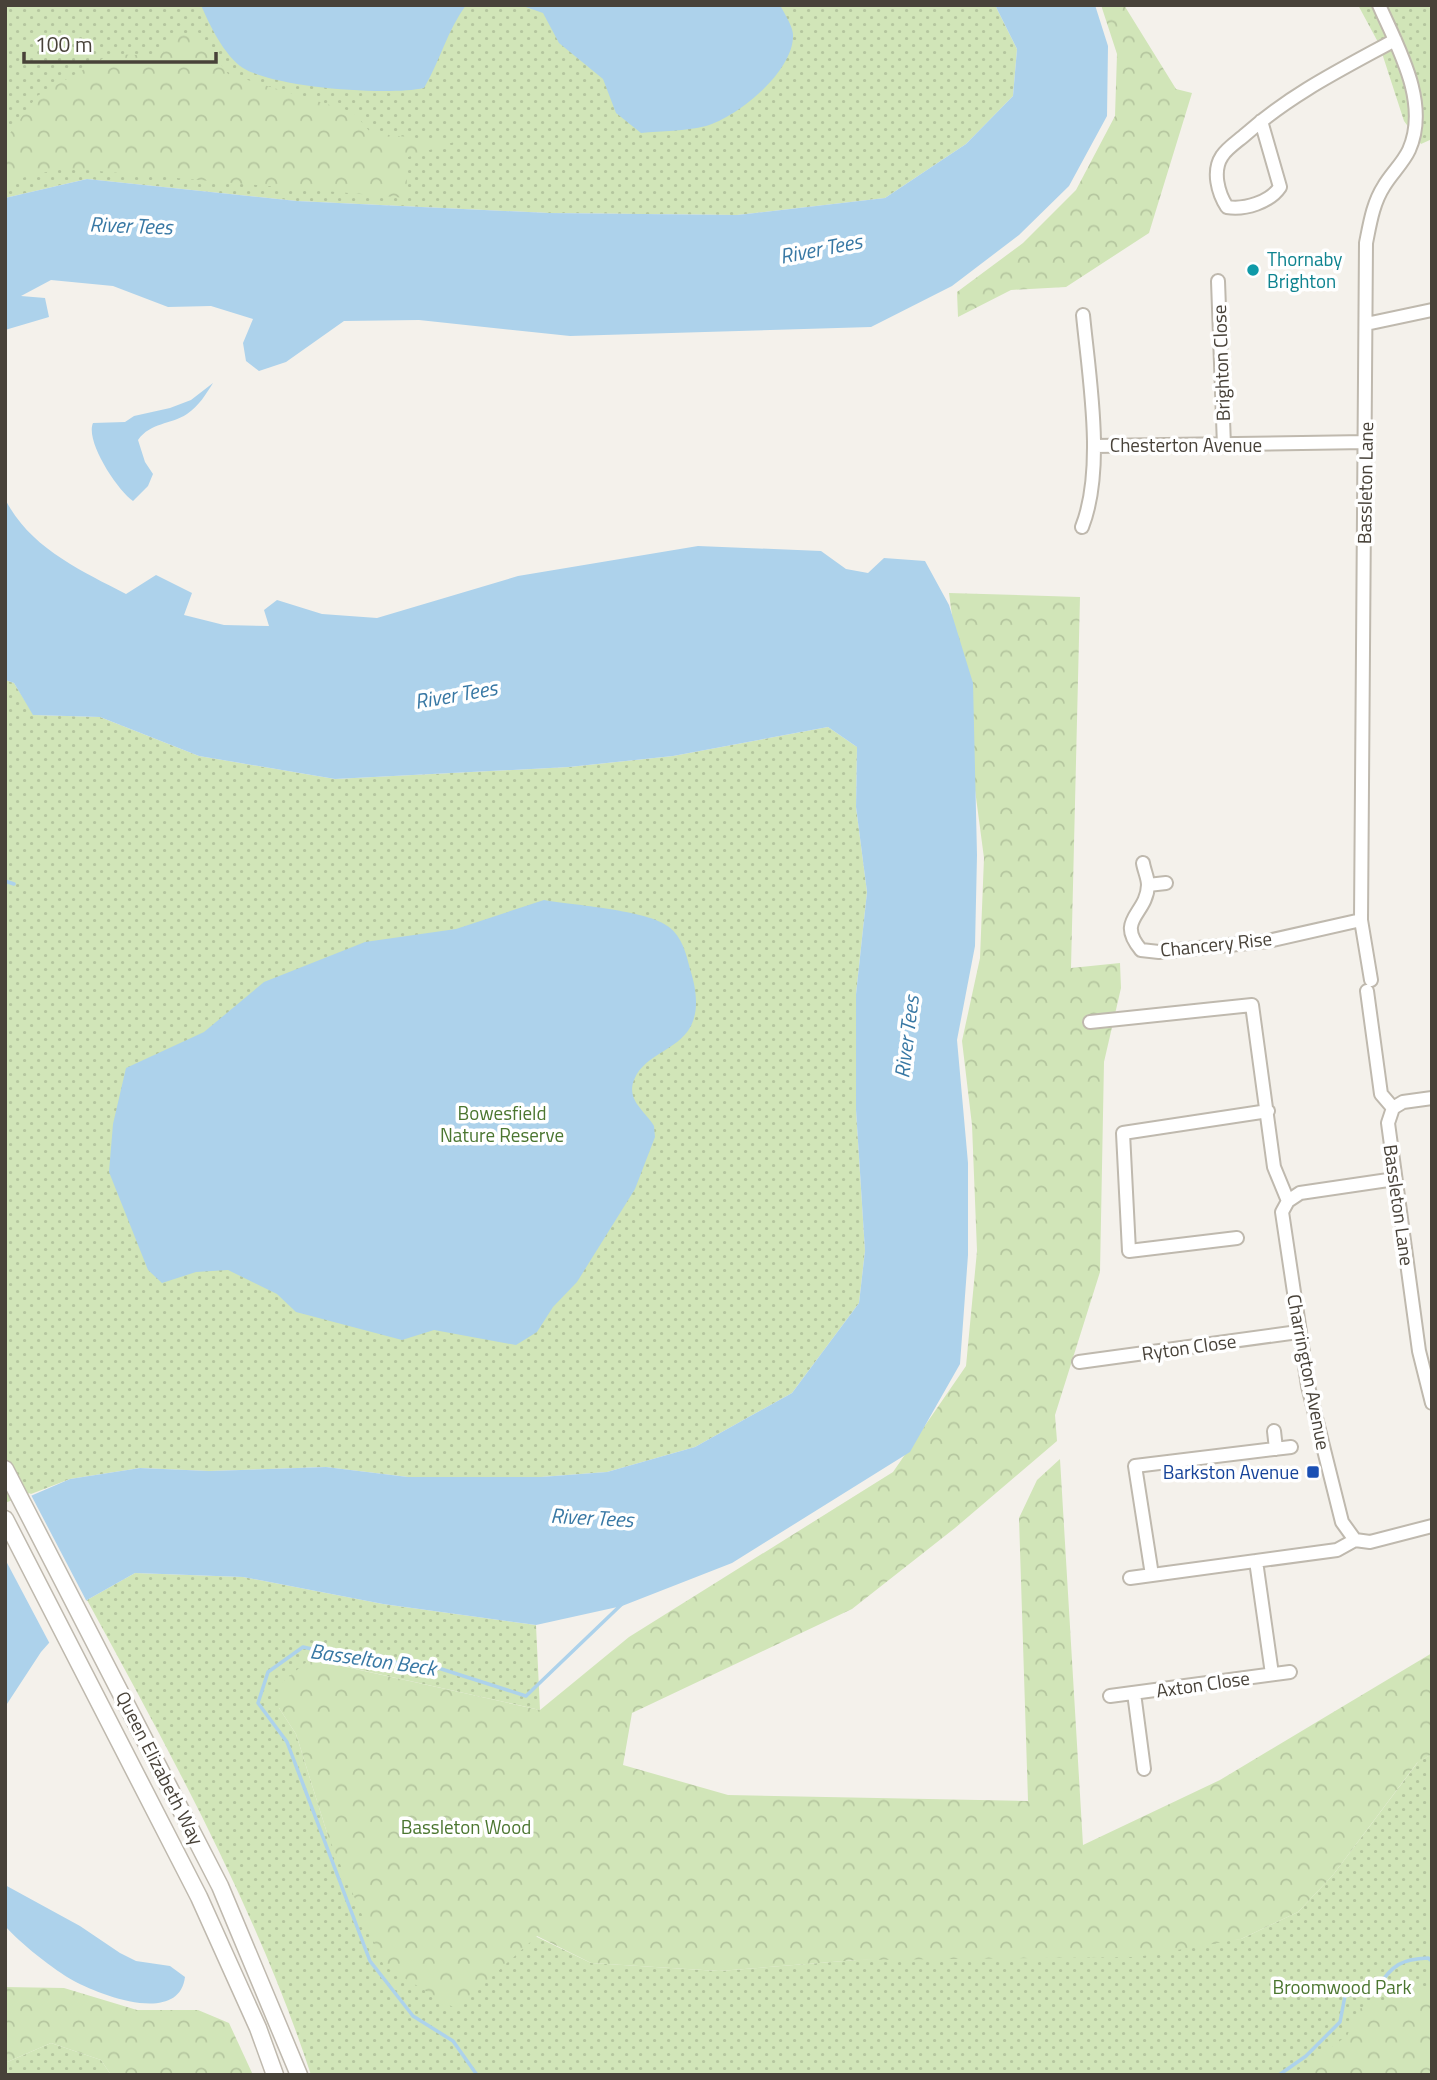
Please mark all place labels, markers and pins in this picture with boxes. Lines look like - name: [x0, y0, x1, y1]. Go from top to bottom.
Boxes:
- place label: Thornaby Brighton: [1267, 244, 1343, 295]
- marker: Thornaby Brighton: [1245, 262, 1261, 278]
- place label: Barkston Avenue: [1163, 1457, 1299, 1486]
- marker: Barkston Avenue: [1305, 1464, 1321, 1480]

